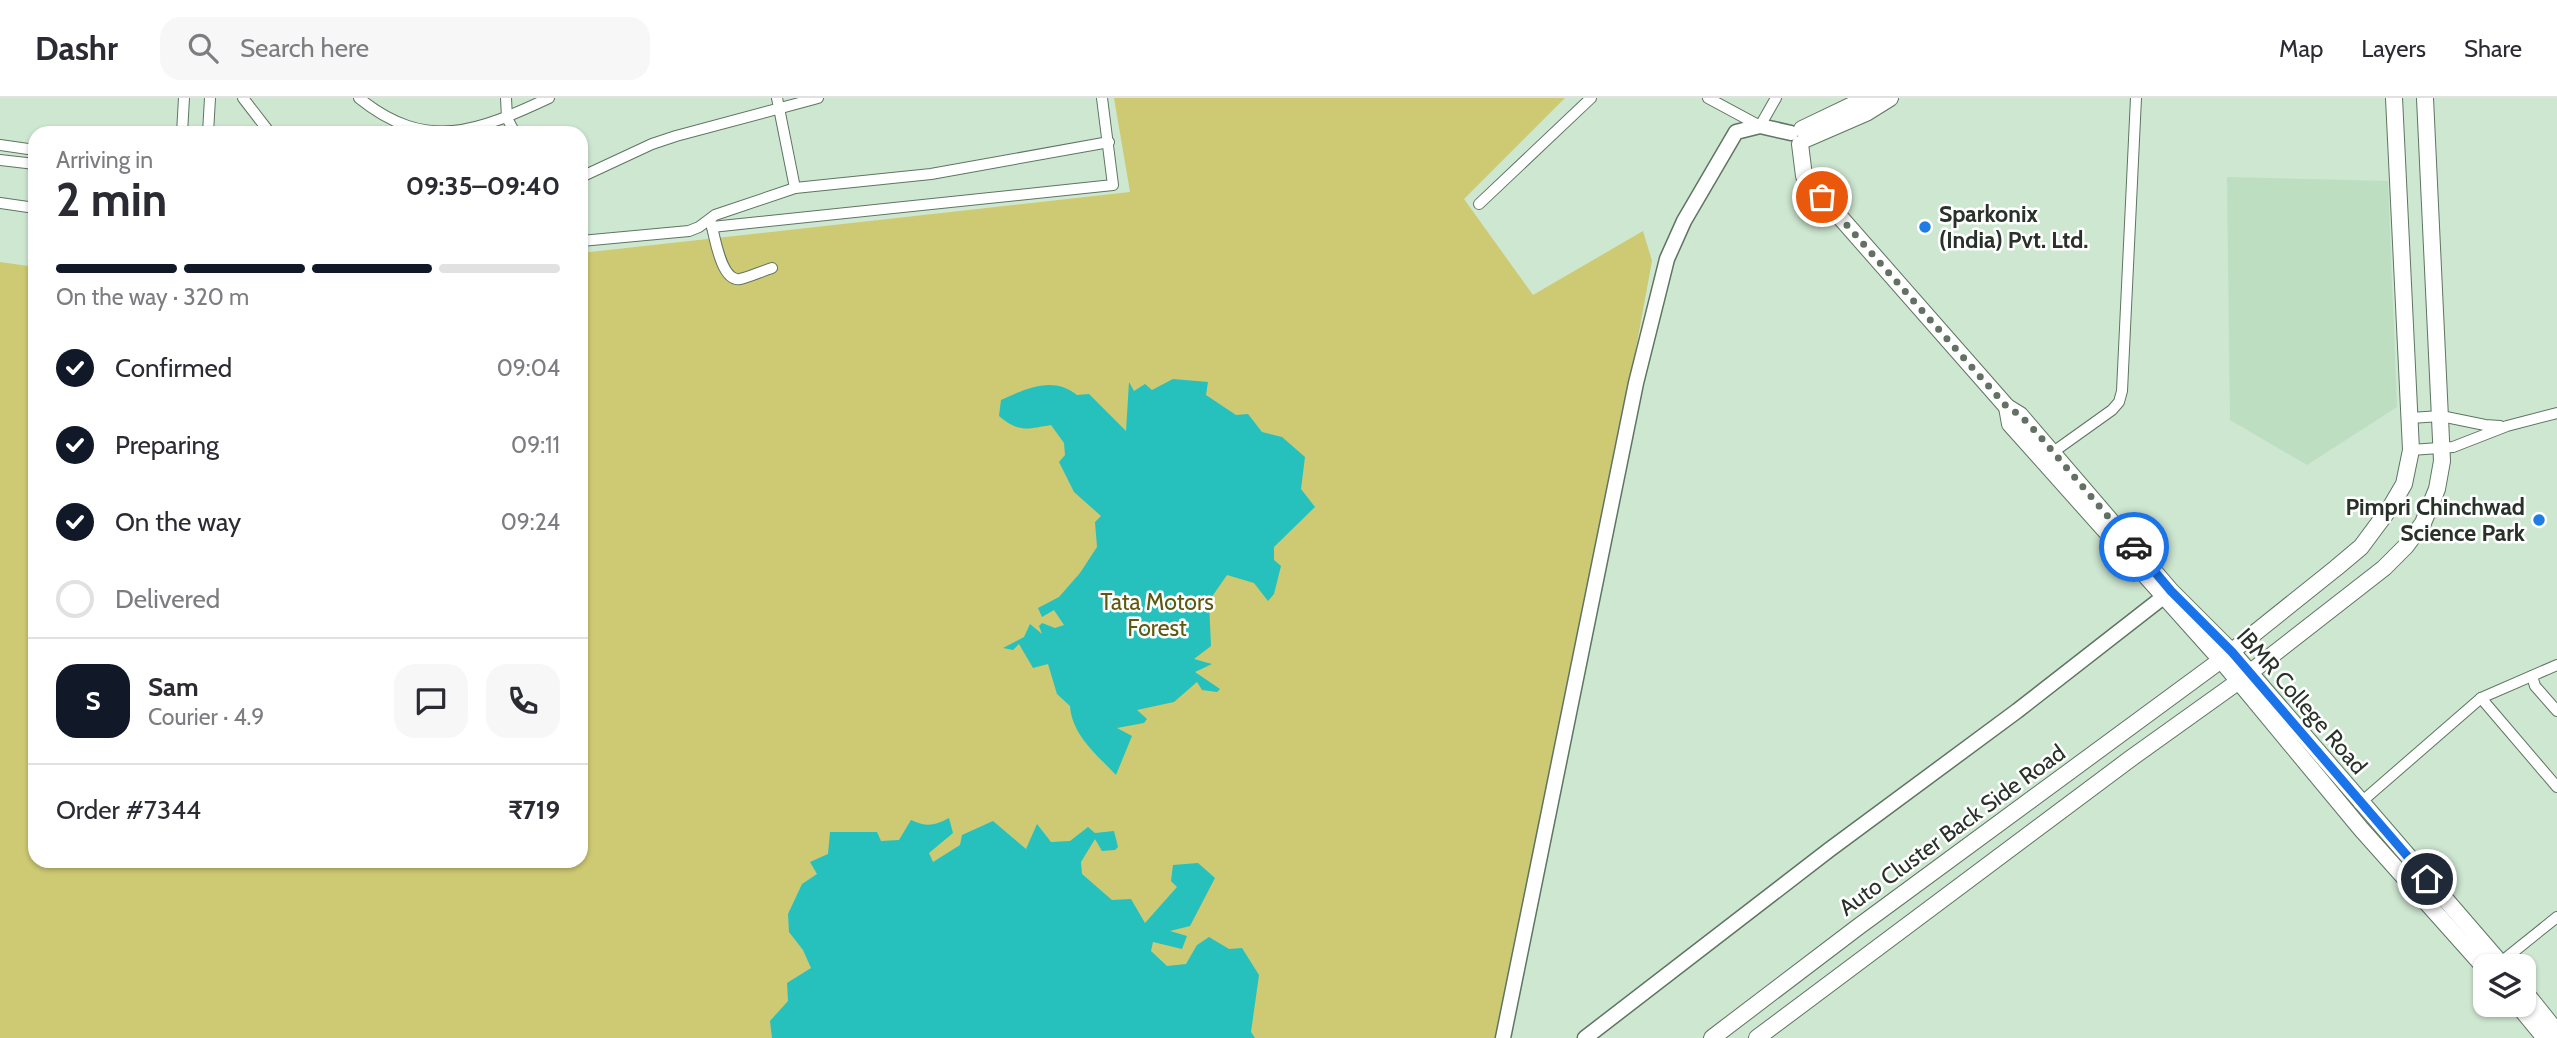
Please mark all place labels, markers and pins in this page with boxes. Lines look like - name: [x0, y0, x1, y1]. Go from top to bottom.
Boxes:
- pin: [1792, 167, 1852, 227]
- place label: Sparkonix (India) Pvt. Ltd.: [1939, 200, 2088, 254]
- marker: Sparkonix (India) Pvt. Ltd.: [1917, 219, 1933, 235]
- place label: Pimpri Chinchwad Science Park: [2345, 493, 2526, 547]
- marker: Pimpri Chinchwad Science Park: [2531, 512, 2547, 528]
- pin: [2397, 849, 2457, 909]

